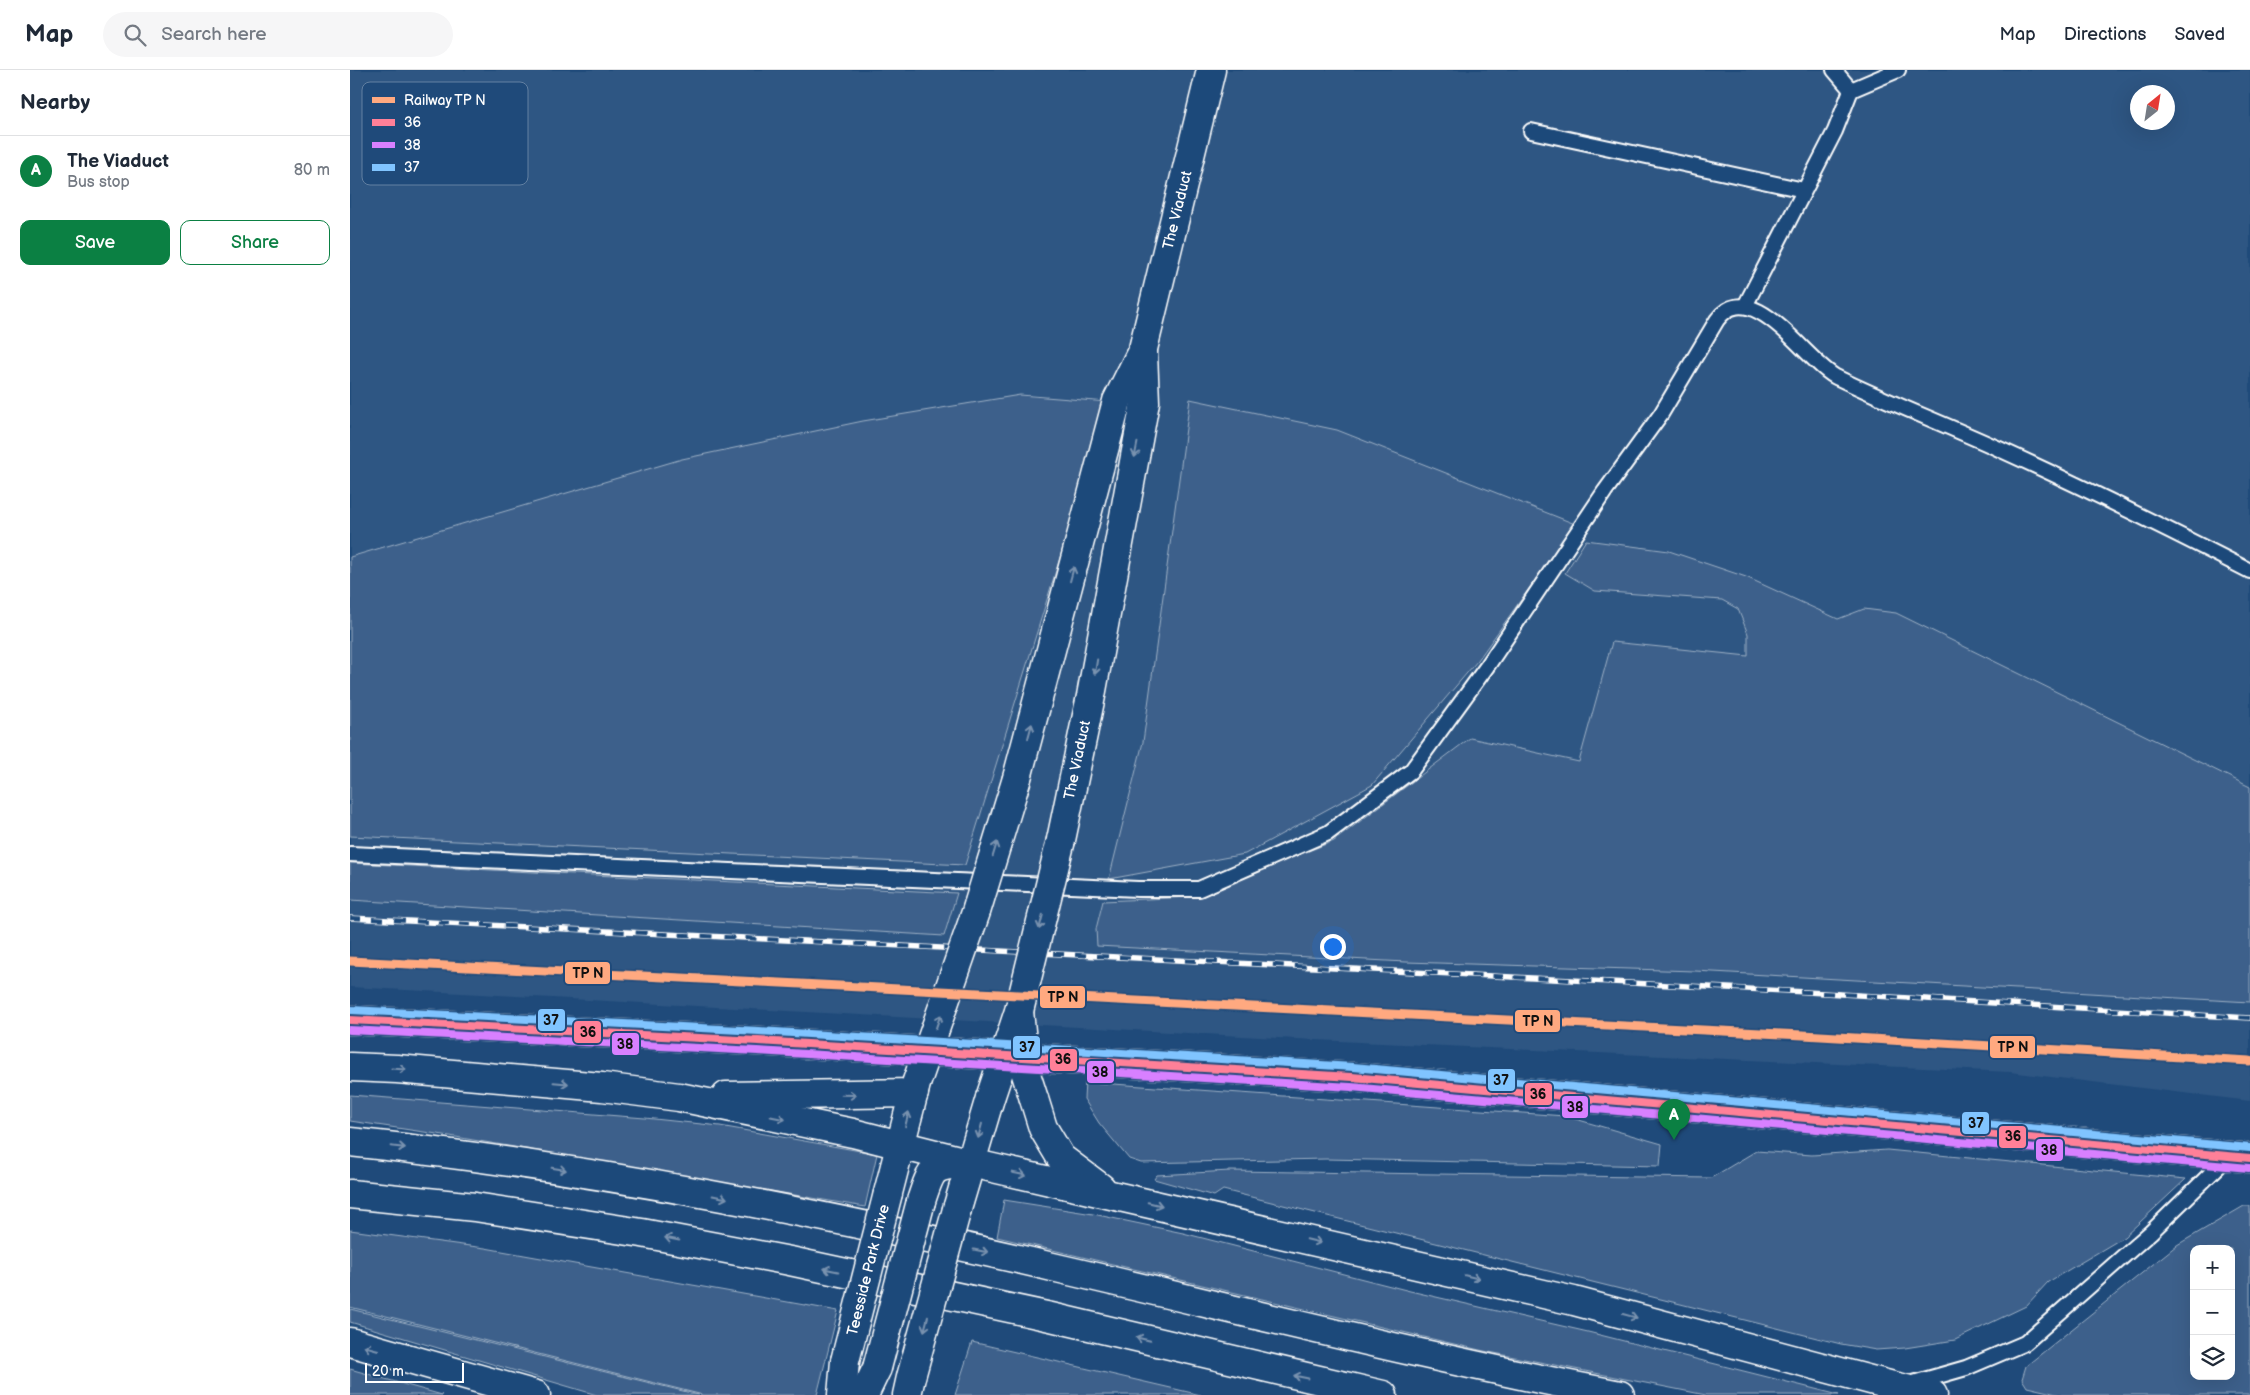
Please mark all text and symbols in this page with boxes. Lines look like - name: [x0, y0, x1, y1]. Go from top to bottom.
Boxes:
- search box: [103, 12, 453, 57]
- text: Map: [25, 20, 73, 49]
- icon: search: [121, 21, 149, 49]
- text: Search here: [161, 23, 267, 46]
- text: Map: [2000, 24, 2036, 45]
- text: Directions: [2064, 24, 2146, 45]
- text: Saved: [2174, 24, 2225, 45]
- legend: [362, 82, 528, 185]
- north arrow: [2130, 85, 2175, 130]
- text: Nearby: [20, 90, 90, 115]
- text: Railway TP N: [404, 92, 486, 109]
- text: 36: [404, 114, 422, 131]
- text: 38: [404, 137, 421, 154]
- text: The Viaduct: [67, 150, 169, 173]
- text: 37: [404, 159, 420, 176]
- text: A: [31, 161, 41, 180]
- text: 80 m: [294, 161, 330, 180]
- street label: The Viaduct: [1159, 169, 1196, 251]
- text: Bus stop: [67, 173, 130, 192]
- button: Save: [20, 220, 170, 265]
- button: Share: [180, 220, 330, 265]
- one-way arrow: [1130, 442, 1140, 458]
- one-way arrow: [1068, 566, 1077, 582]
- one-way arrow: [1090, 658, 1100, 674]
- street label: The Viaduct: [1060, 719, 1095, 801]
- one-way arrow: [1025, 723, 1035, 739]
- one-way arrow: [991, 841, 1001, 857]
- one-way arrow: [1036, 913, 1045, 929]
- your location: [1320, 934, 1346, 960]
- line badge: TP N: [564, 961, 611, 985]
- text: TP N: [572, 965, 604, 982]
- line badge: TP N: [1039, 985, 1086, 1009]
- text: TP N: [1047, 989, 1079, 1006]
- line badge: 37: [537, 1008, 566, 1032]
- line badge: TP N: [1514, 1009, 1561, 1033]
- text: 37: [543, 1012, 559, 1029]
- text: TP N: [1522, 1013, 1554, 1030]
- one-way arrow: [934, 1014, 943, 1030]
- line badge: 36: [573, 1020, 602, 1044]
- text: 36: [580, 1024, 596, 1041]
- line badge: 38: [611, 1032, 640, 1056]
- line badge: 37: [1012, 1035, 1041, 1059]
- line badge: TP N: [1989, 1035, 2036, 1059]
- text: 38: [617, 1036, 633, 1053]
- text: 37: [1019, 1039, 1035, 1056]
- text: TP N: [1997, 1039, 2029, 1056]
- line badge: 36: [1049, 1048, 1078, 1072]
- text: 36: [1055, 1051, 1071, 1068]
- line badge: 38: [1086, 1060, 1115, 1084]
- text: 38: [1092, 1064, 1108, 1081]
- one-way arrow: [390, 1065, 406, 1074]
- line badge: 37: [1487, 1068, 1516, 1092]
- text: 37: [1493, 1072, 1509, 1089]
- one-way arrow: [552, 1079, 568, 1088]
- line badge: 36: [1524, 1082, 1553, 1106]
- text: 36: [1530, 1086, 1546, 1103]
- one-way arrow: [841, 1090, 857, 1100]
- line badge: 38: [1561, 1095, 1589, 1119]
- text: 38: [1567, 1099, 1583, 1116]
- pin: A: [1658, 1099, 1690, 1140]
- line badge: 37: [1961, 1111, 1990, 1135]
- one-way arrow: [903, 1112, 912, 1128]
- one-way arrow: [770, 1114, 786, 1123]
- text: 37: [1968, 1115, 1984, 1132]
- one-way arrow: [975, 1122, 985, 1138]
- line badge: 36: [1998, 1125, 2027, 1149]
- text: 36: [2005, 1128, 2021, 1145]
- line badge: 38: [2035, 1138, 2064, 1162]
- one-way arrow: [390, 1142, 406, 1152]
- text: 38: [2041, 1142, 2057, 1159]
- one-way arrow: [551, 1164, 567, 1174]
- one-way arrow: [1011, 1169, 1027, 1179]
- one-way arrow: [711, 1192, 727, 1202]
- one-way arrow: [1147, 1200, 1163, 1209]
- street label: Teesside Park Drive: [843, 1202, 894, 1338]
- one-way arrow: [664, 1234, 680, 1243]
- one-way arrow: [1305, 1237, 1321, 1246]
- map controls: [2190, 1245, 2235, 1380]
- button: +: [2190, 1245, 2235, 1290]
- one-way arrow: [973, 1247, 989, 1257]
- one-way arrow: [823, 1265, 839, 1274]
- one-way arrow: [1463, 1273, 1479, 1283]
- button: −: [2190, 1290, 2235, 1335]
- one-way arrow: [1621, 1312, 1637, 1321]
- one-way arrow: [920, 1315, 930, 1331]
- one-way arrow: [1136, 1334, 1152, 1343]
- button: layers: [2190, 1335, 2235, 1380]
- one-way arrow: [363, 1343, 379, 1353]
- scale bar: [365, 1360, 464, 1383]
- text: 20 m: [372, 1363, 404, 1380]
- one-way arrow: [1294, 1372, 1310, 1381]

